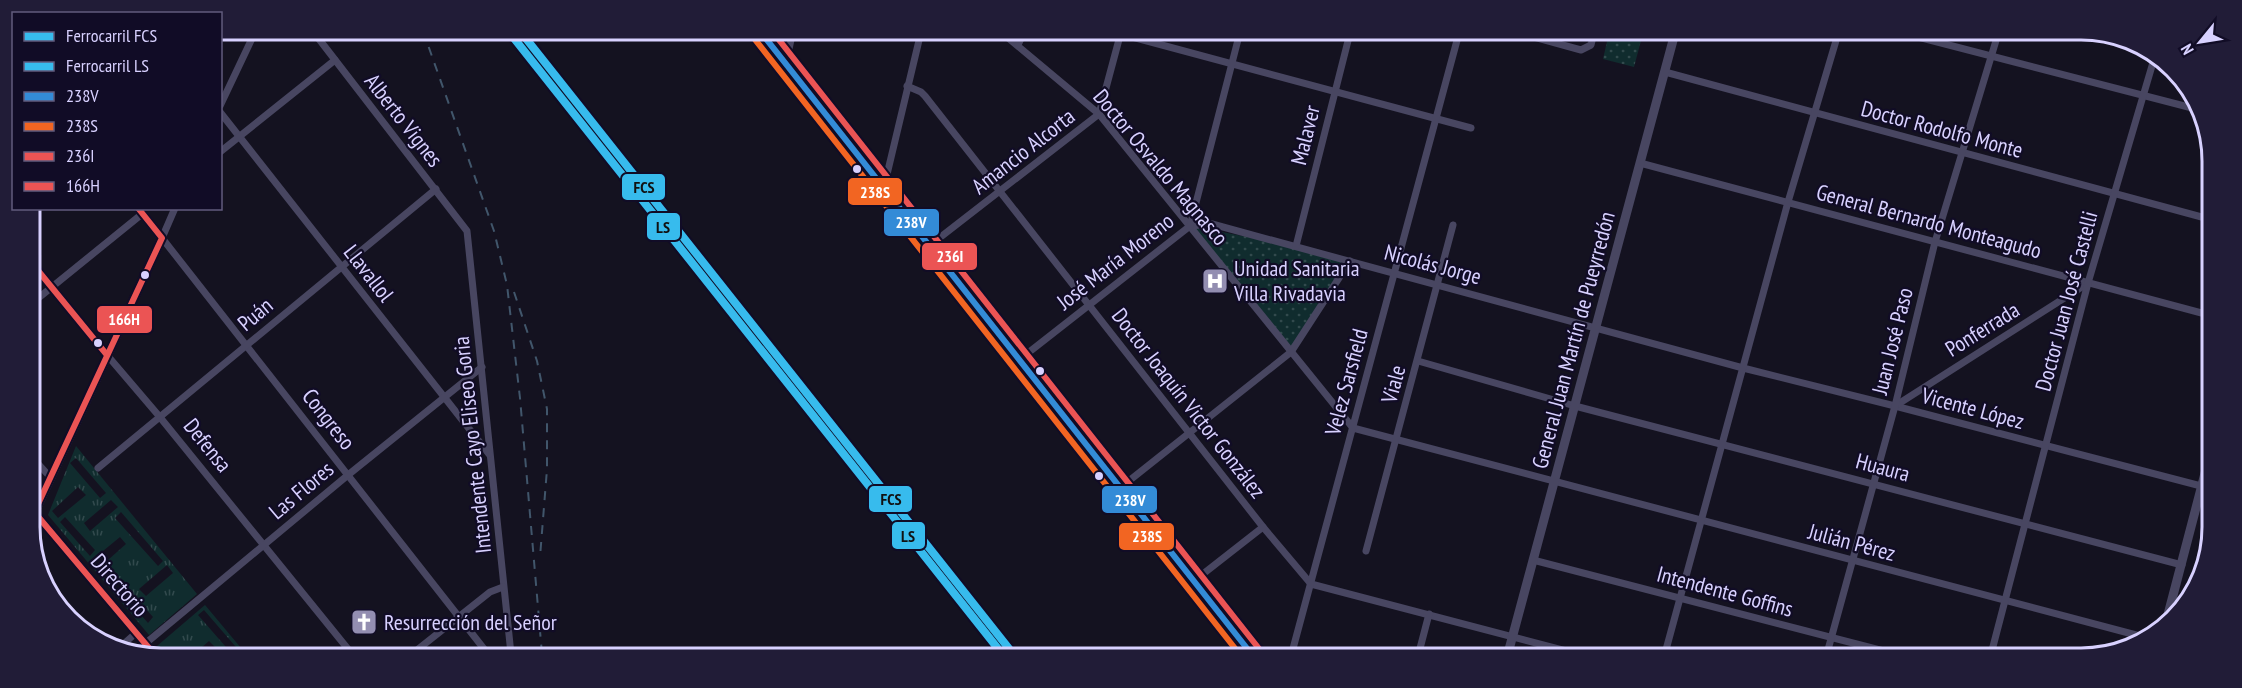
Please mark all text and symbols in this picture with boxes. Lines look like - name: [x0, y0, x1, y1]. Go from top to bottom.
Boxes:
- legend: [12, 12, 222, 210]
- north arrow: [2170, 12, 2230, 72]
- text: Ferrocarril FCS: [66, 24, 158, 47]
- text: N: [2176, 41, 2198, 58]
- text: Ferrocarril LS: [66, 54, 149, 77]
- street label: Alberto Vignes: [359, 68, 449, 172]
- street label: Doctor Osvaldo Magnasco: [1087, 83, 1235, 251]
- text: 238V: [66, 84, 99, 107]
- street label: Doctor Rodolfo Monte: [1858, 94, 2026, 164]
- street label: Amancio Alcorta: [966, 102, 1080, 200]
- street label: Malaver: [1284, 102, 1326, 168]
- text: 238S: [66, 114, 98, 137]
- text: 236I: [66, 144, 95, 167]
- unlabelled marker: [851, 163, 863, 175]
- line badge: FCS: [621, 173, 666, 201]
- text: 166H: [66, 174, 100, 197]
- text: FCS: [633, 177, 655, 197]
- line badge: 238S: [847, 177, 903, 206]
- street label: General Bernardo Monteagudo: [1813, 177, 2045, 265]
- text: 238S: [860, 182, 890, 202]
- street label: José María Moreno: [1050, 207, 1179, 316]
- line badge: 238V: [883, 208, 940, 237]
- street label: Doctor Juan José Castelli: [2029, 208, 2103, 394]
- street label: General Juan Martín de Pueyrredón: [1525, 209, 1621, 471]
- line badge: LS: [646, 212, 681, 241]
- text: 238V: [896, 212, 927, 232]
- text: LS: [656, 217, 670, 237]
- street label: Nicolás Jorge: [1382, 238, 1484, 290]
- street label: Llavallol: [338, 239, 401, 308]
- line badge: 236I: [921, 242, 978, 271]
- text: 236I: [937, 246, 963, 266]
- place label: Unidad Sanitaria Villa Rivadavia: [1233, 254, 1360, 307]
- hospital icon: Unidad Sanitaria Villa Rivadavia: [1200, 266, 1230, 296]
- unlabelled marker: [139, 269, 151, 281]
- street label: Juan José Paso: [1865, 285, 1919, 398]
- street label: Puán: [232, 291, 278, 337]
- street label: Ponferrada: [1940, 295, 2024, 363]
- street label: Doctor Joaquín Victor González: [1106, 302, 1272, 504]
- line badge: 166H: [96, 305, 153, 334]
- text: 166H: [108, 309, 140, 329]
- street label: Velez Sarsfield: [1318, 326, 1374, 439]
- street label: Intendente Cayo Eliseo Goria: [447, 335, 497, 555]
- unlabelled marker: [92, 337, 104, 349]
- street label: Viale: [1374, 362, 1411, 407]
- unlabelled marker: [1034, 365, 1046, 377]
- street label: Vicente López: [1918, 381, 2027, 435]
- street label: Congreso: [296, 383, 362, 455]
- street label: Defensa: [178, 412, 238, 478]
- street label: Huaura: [1853, 446, 1913, 488]
- street label: Las Flores: [263, 455, 339, 525]
- unlabelled marker: [1093, 470, 1105, 482]
- line badge: FCS: [868, 485, 913, 513]
- line badge: 238V: [1101, 485, 1158, 514]
- text: FCS: [880, 489, 902, 509]
- text: 238V: [1115, 490, 1146, 510]
- street label: Julián Pérez: [1804, 517, 1899, 567]
- line badge: LS: [891, 521, 926, 550]
- line badge: 238S: [1118, 522, 1175, 551]
- text: LS: [901, 526, 915, 546]
- text: 238S: [1132, 526, 1162, 546]
- street label: Directorio: [85, 548, 155, 622]
- street label: Intendente Goffins: [1654, 559, 1796, 623]
- church icon: Resurrección del Señor: [349, 607, 379, 637]
- place label: Resurrección del Señor: [384, 608, 557, 636]

